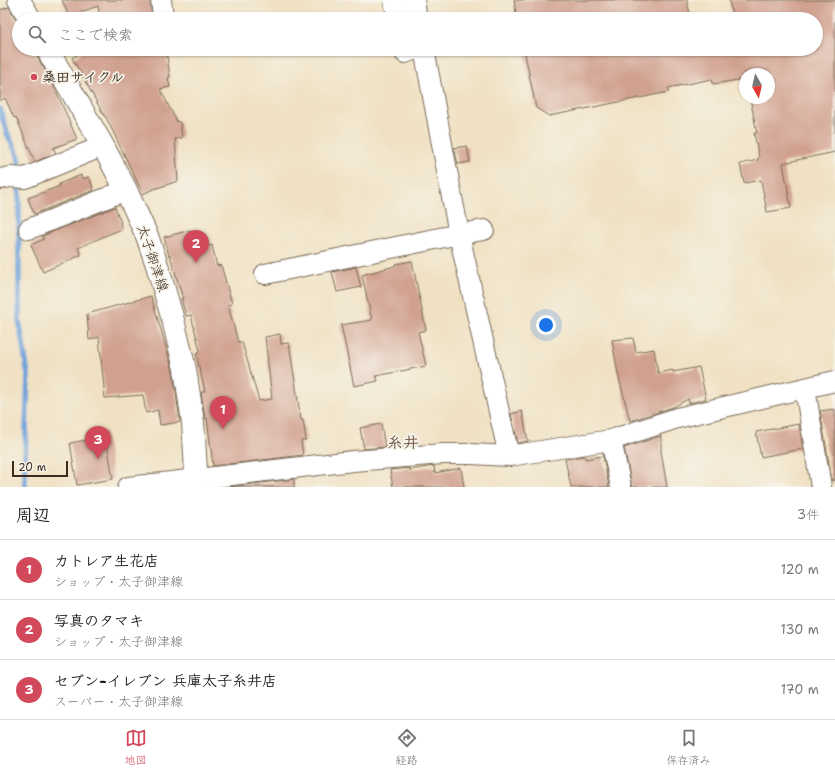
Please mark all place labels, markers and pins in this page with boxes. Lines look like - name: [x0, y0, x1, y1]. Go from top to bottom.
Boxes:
- place label: 桑田サイクル: [42, 68, 124, 86]
- marker: 桑田サイクル: [29, 72, 39, 82]
- pin: 2: [183, 230, 209, 263]
- pin: 1: [210, 396, 236, 429]
- pin: 3: [85, 426, 111, 459]

